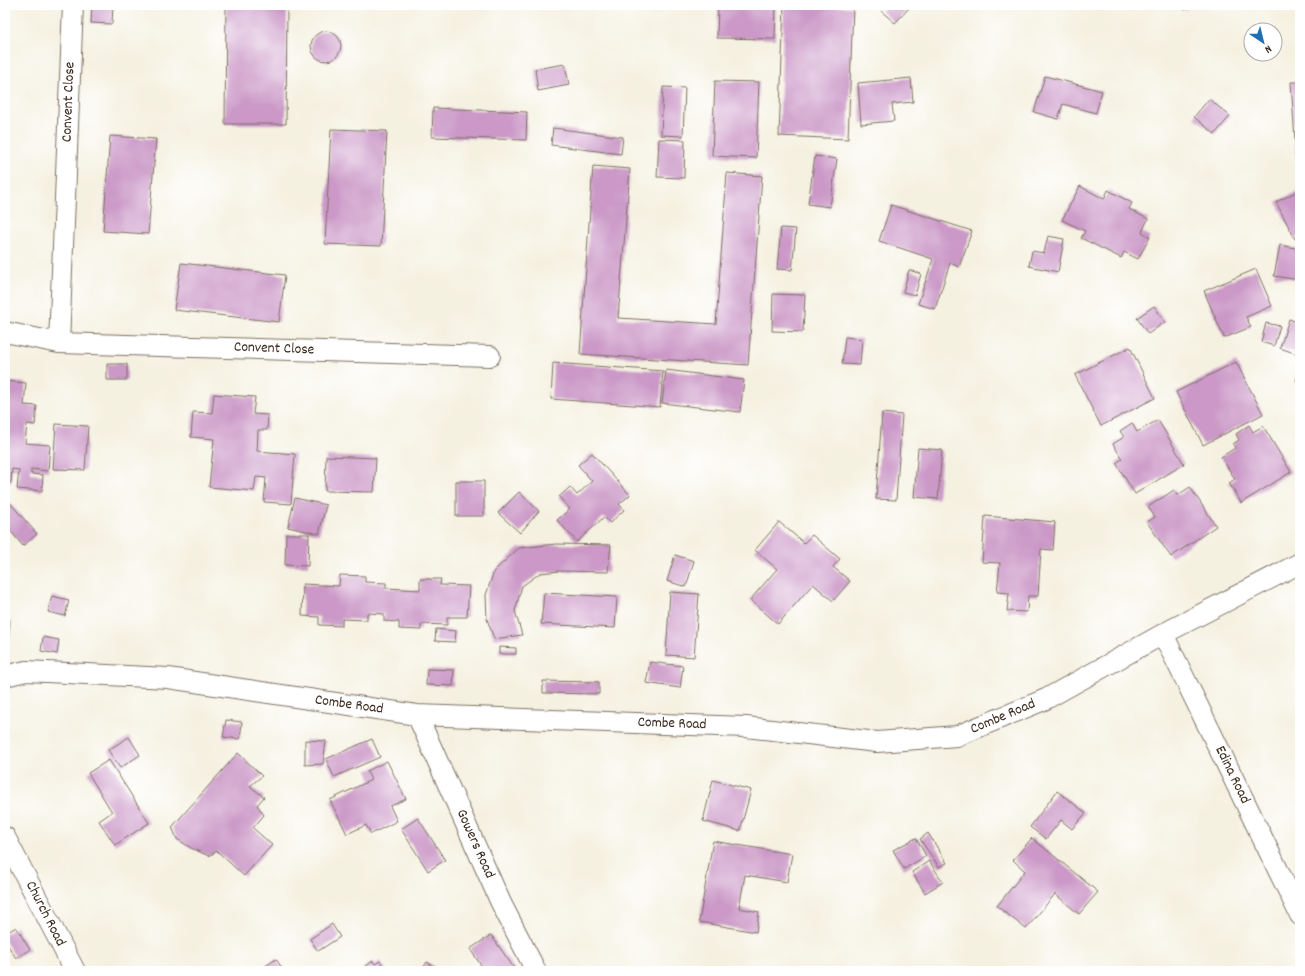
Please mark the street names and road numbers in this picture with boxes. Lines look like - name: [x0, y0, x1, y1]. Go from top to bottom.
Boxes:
- street label: Convent Close: [57, 61, 81, 143]
- street label: Convent Close: [233, 337, 315, 361]
- street label: Combe Road: [313, 689, 385, 721]
- street label: Combe Road: [967, 693, 1039, 741]
- street label: Combe Road: [637, 712, 707, 736]
- street label: Edina Road: [1209, 742, 1255, 808]
- street label: Gowers Road: [450, 806, 500, 882]
- street label: Church Road: [19, 878, 71, 950]

